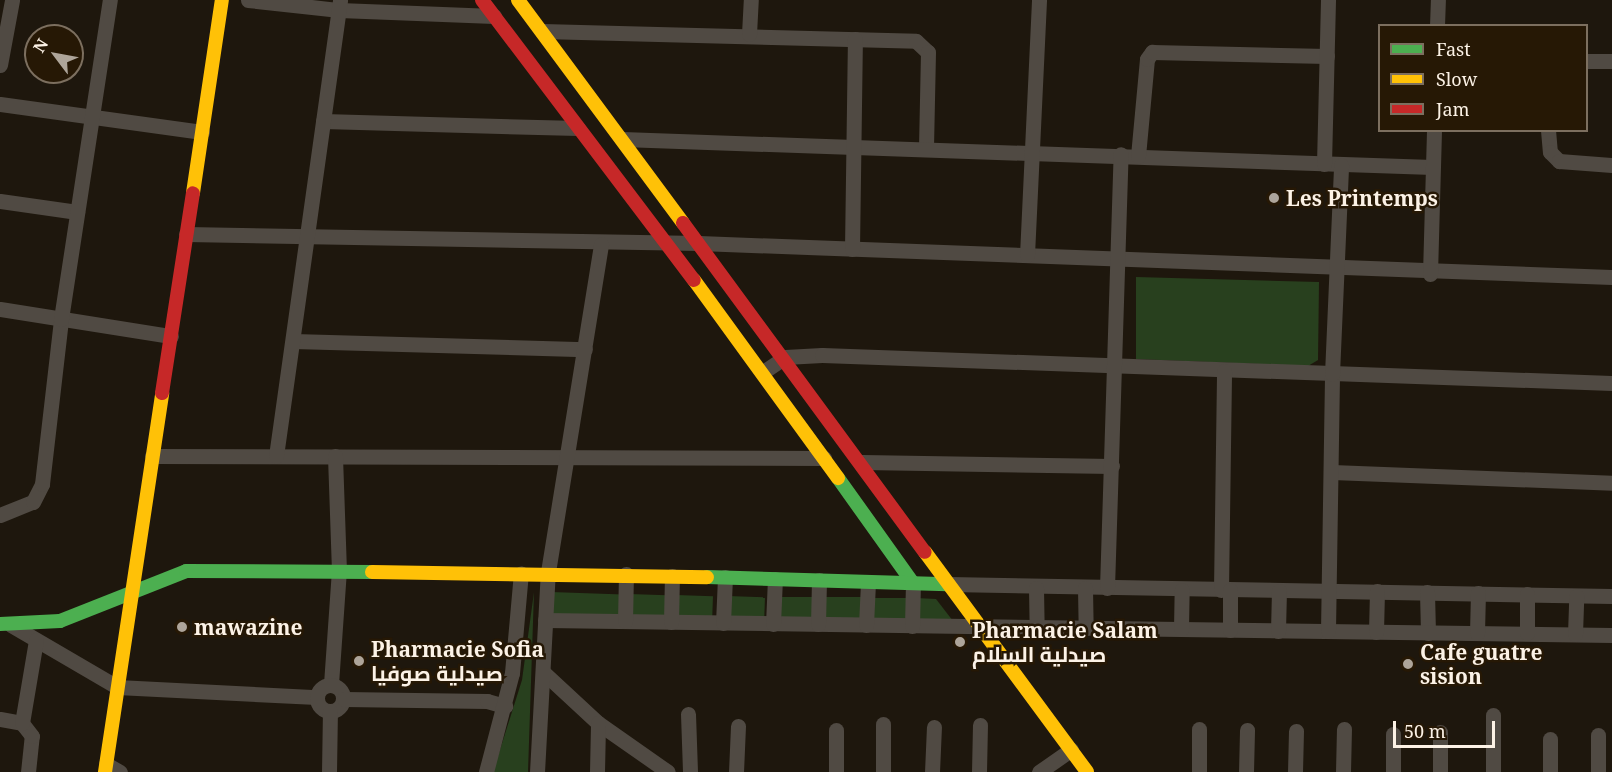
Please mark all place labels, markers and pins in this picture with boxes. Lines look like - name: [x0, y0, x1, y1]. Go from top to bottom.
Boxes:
- place label: Les Printemps: [1286, 185, 1438, 211]
- marker: Les Printemps: [1267, 191, 1281, 205]
- place label: mawazine: [194, 614, 302, 640]
- place label: Pharmacie Salam صيدلية السلام: [972, 617, 1158, 667]
- marker: mawazine: [175, 620, 189, 634]
- marker: Pharmacie Salam صيدلية السلام: [953, 635, 967, 649]
- place label: Pharmacie Sofia صيدلية صوفيا: [371, 636, 544, 686]
- place label: Cafe guatre sision: [1420, 639, 1543, 689]
- marker: Pharmacie Sofia صيدلية صوفيا: [352, 654, 366, 668]
- marker: Cafe guatre sision: [1401, 657, 1415, 671]

